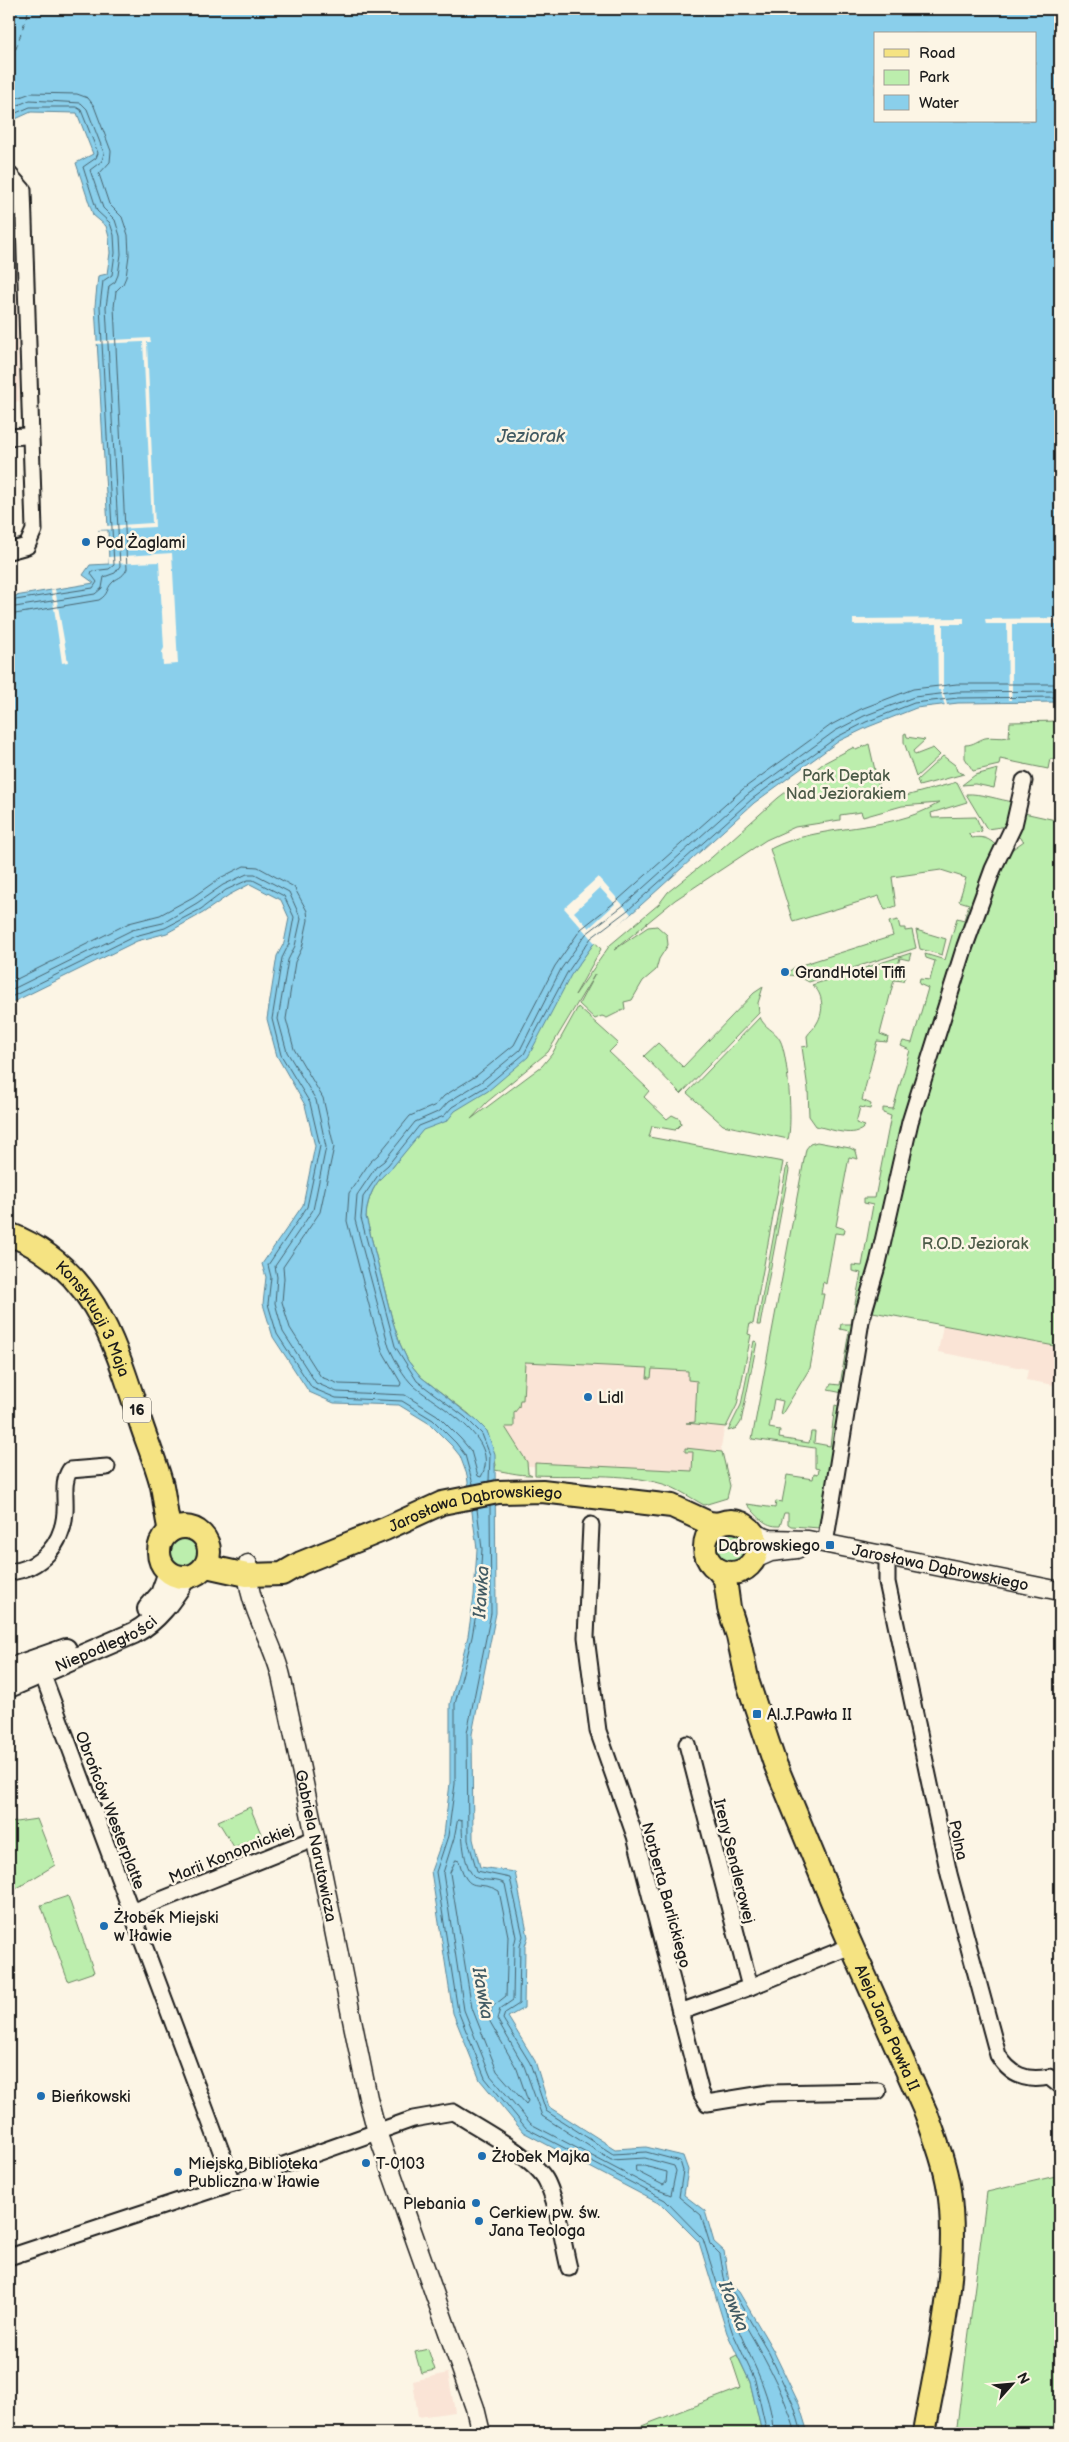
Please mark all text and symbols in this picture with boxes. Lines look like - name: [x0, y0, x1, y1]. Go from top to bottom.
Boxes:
- legend: [874, 32, 1036, 122]
- text: Road: [919, 44, 955, 63]
- text: Park: [919, 68, 950, 87]
- text: Water: [919, 94, 959, 113]
- water label: Jeziorak: [496, 426, 566, 447]
- place label: Pod Żaglami: [96, 532, 186, 553]
- marker: Pod Żaglami: [80, 536, 92, 548]
- park label: Park Deptak Nad Jeziorakiem: [786, 767, 906, 804]
- place label: GrandHotel Tiffi: [795, 964, 906, 983]
- marker: GrandHotel Tiffi: [779, 966, 791, 978]
- park label: R.O.D. Jeziorak: [922, 1235, 1028, 1254]
- street label: Konstytucji 3 Maja: [51, 1257, 133, 1379]
- place label: Lidl: [598, 1389, 624, 1408]
- marker: Lidl: [582, 1391, 594, 1403]
- road number: 16: [123, 1398, 151, 1422]
- street label: Jarosława Dąbrowskiego: [386, 1483, 563, 1537]
- place label: Dąbrowskiego: [718, 1537, 820, 1556]
- marker: Dąbrowskiego: [824, 1539, 836, 1551]
- street label: Jarosława Dąbrowskiego: [850, 1541, 1030, 1595]
- water label: Iławka: [469, 1565, 494, 1620]
- street label: Niepodległości: [53, 1612, 162, 1677]
- place label: Al.J.Pawła II: [767, 1706, 852, 1725]
- marker: Al.J.Pawła II: [751, 1708, 763, 1720]
- street label: Obrońców Westerplatte: [71, 1729, 149, 1893]
- street label: Gabriela Narutowicza: [290, 1768, 340, 1924]
- street label: Ireny Sendlerowej: [709, 1797, 758, 1926]
- street label: Polna: [944, 1819, 971, 1862]
- street label: Norberta Barlickiego: [637, 1820, 694, 1970]
- street label: Marii Konopnickiej: [166, 1821, 297, 1888]
- place label: Żłobek Miejski w Iławie: [113, 1907, 219, 1946]
- marker: Żłobek Miejski w Iławie: [98, 1920, 110, 1932]
- street label: Aleja Jana Pawła II: [850, 1962, 923, 2094]
- water label: Iławka: [467, 1964, 497, 2021]
- place label: Bieńkowski: [51, 2088, 131, 2107]
- marker: Bieńkowski: [35, 2090, 47, 2102]
- place label: Żłobek Majka: [491, 2146, 590, 2167]
- marker: Żłobek Majka: [476, 2150, 488, 2162]
- place label: Miejska Biblioteka Publiczna w Iławie: [188, 2155, 320, 2192]
- place label: T-0103: [376, 2155, 425, 2174]
- marker: T-0103: [360, 2157, 372, 2169]
- marker: Miejska Biblioteka Publiczna w Iławie: [172, 2166, 184, 2178]
- place label: Plebania: [403, 2195, 466, 2214]
- marker: Plebania: [470, 2197, 482, 2209]
- place label: Cerkiew pw. św. Jana Teologa: [489, 2204, 600, 2241]
- marker: Cerkiew pw. św. Jana Teologa: [473, 2215, 485, 2227]
- water label: Iławka: [714, 2277, 753, 2334]
- north arrow: [986, 2360, 1036, 2410]
- text: N: [1013, 2370, 1033, 2387]

